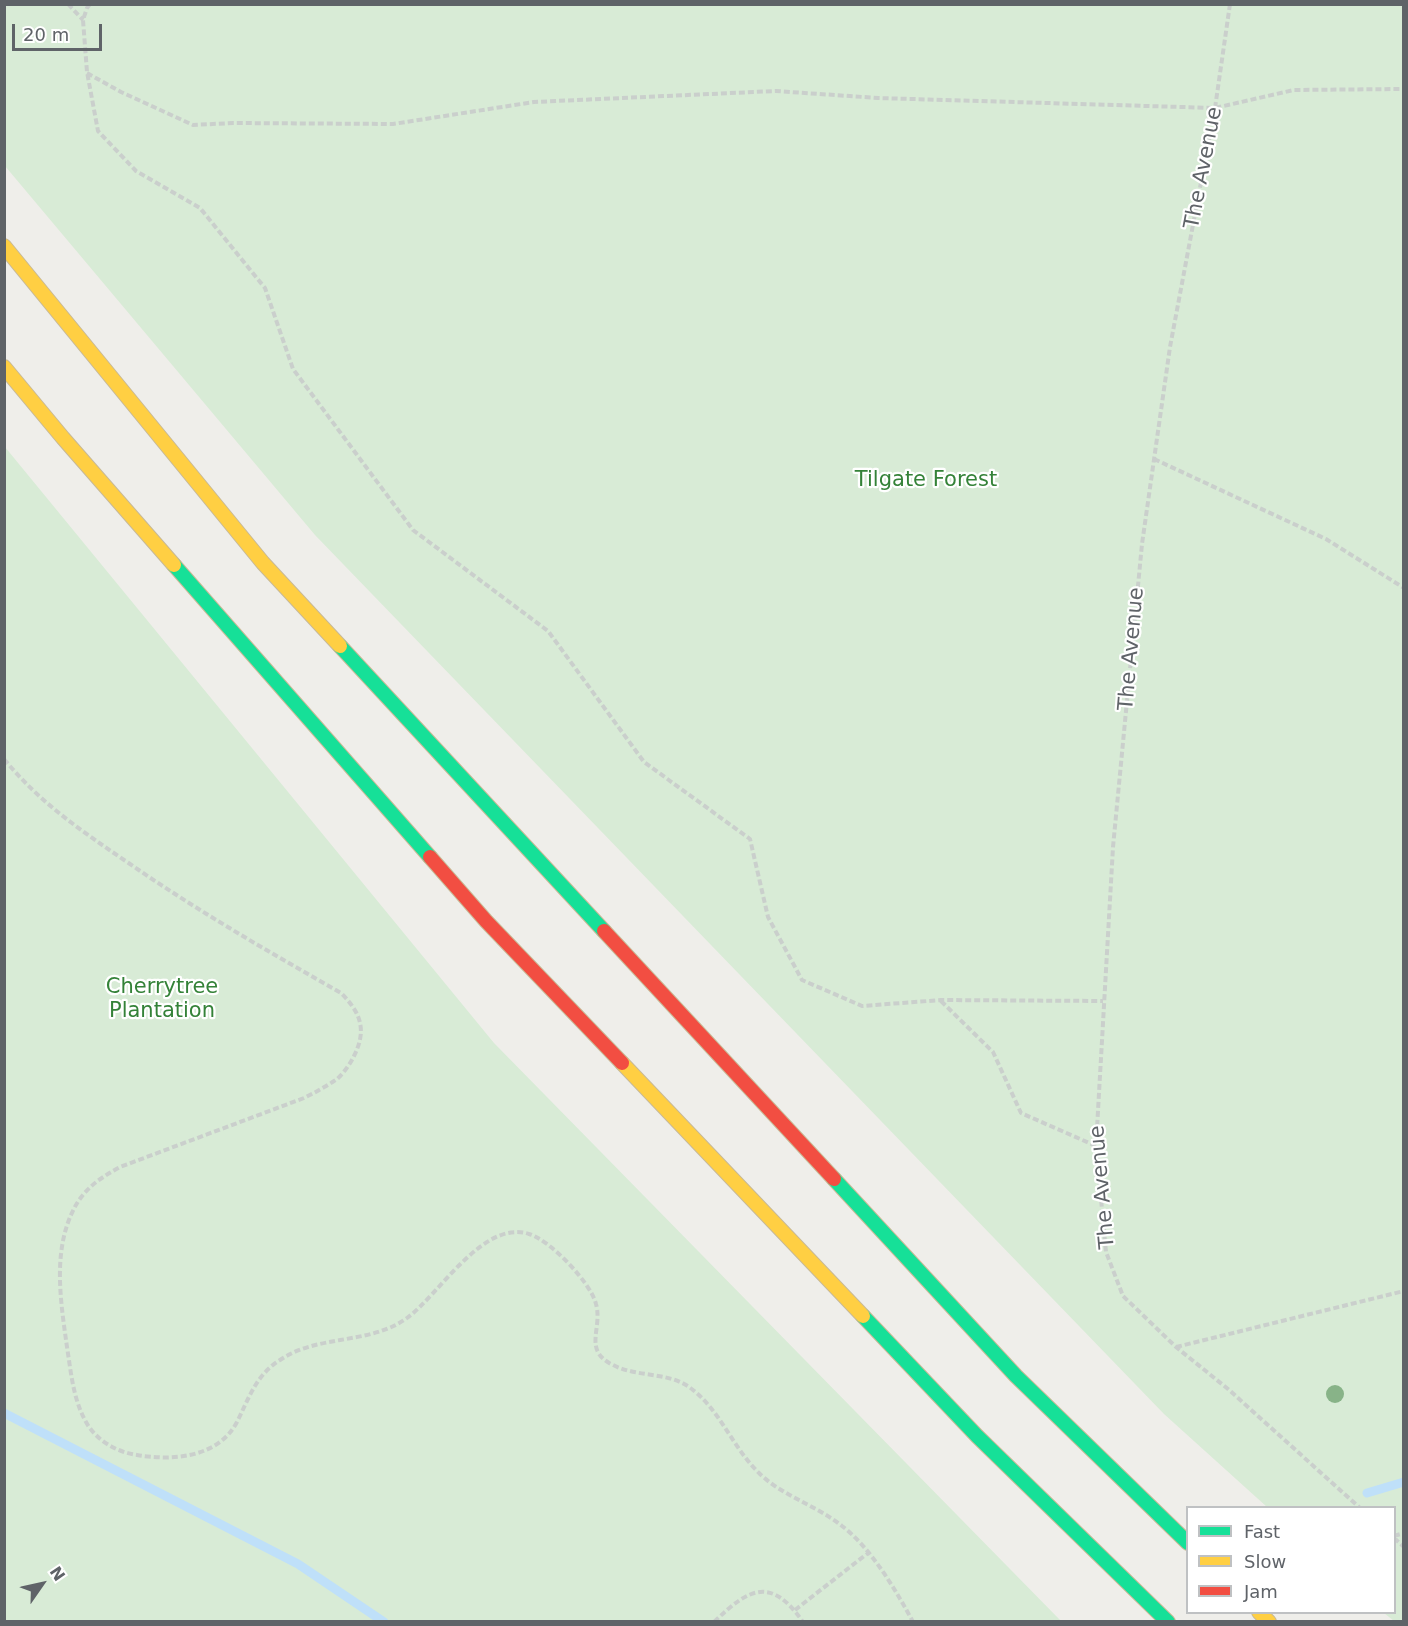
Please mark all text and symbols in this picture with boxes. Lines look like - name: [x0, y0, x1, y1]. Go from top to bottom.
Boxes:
- scale bar: [15, 12, 105, 50]
- text: 20 m: [23, 24, 69, 45]
- street label: The Avenue: [1180, 105, 1228, 231]
- park label: Tilgate Forest: [855, 468, 997, 494]
- street label: The Avenue: [1114, 586, 1150, 712]
- park label: Cherrytree Plantation: [106, 975, 218, 1025]
- street label: The Avenue: [1085, 1124, 1121, 1250]
- legend: [1186, 1506, 1396, 1614]
- text: Fast: [1244, 1521, 1280, 1542]
- text: Slow: [1244, 1551, 1286, 1572]
- north arrow: [12, 1554, 72, 1614]
- text: N: [46, 1563, 69, 1585]
- text: Jam: [1244, 1581, 1278, 1602]

